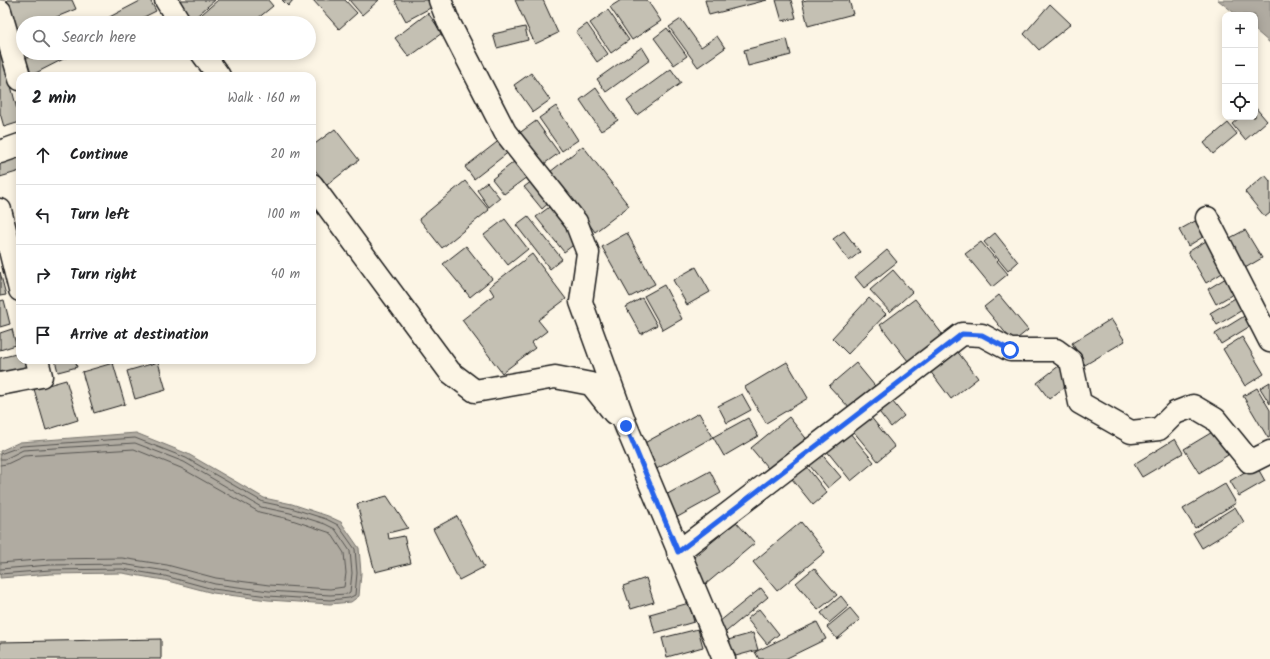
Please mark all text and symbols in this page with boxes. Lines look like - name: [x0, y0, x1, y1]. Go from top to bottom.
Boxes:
- map controls: [1222, 12, 1258, 120]
- button: +: [1222, 12, 1258, 48]
- search box: [16, 16, 316, 60]
- text: Search here: [62, 26, 136, 50]
- icon: search: [30, 27, 52, 49]
- button: −: [1222, 48, 1258, 84]
- button: locate: [1222, 84, 1258, 120]
- text: 2 min: [32, 85, 76, 112]
- text: Walk · 160 m: [228, 88, 300, 109]
- text: Continue: [70, 143, 128, 167]
- icon: ahead: [32, 144, 54, 166]
- text: 20 m: [270, 144, 300, 165]
- text: Turn left: [70, 203, 130, 227]
- icon: left: [32, 204, 54, 226]
- text: 100 m: [267, 204, 300, 225]
- text: Turn right: [70, 263, 137, 287]
- icon: right: [32, 264, 54, 286]
- text: 40 m: [271, 264, 300, 285]
- text: Arrive at destination: [70, 323, 209, 347]
- icon: arrive: [32, 324, 54, 346]
- route start: [1001, 341, 1019, 359]
- route end: [617, 417, 635, 435]

